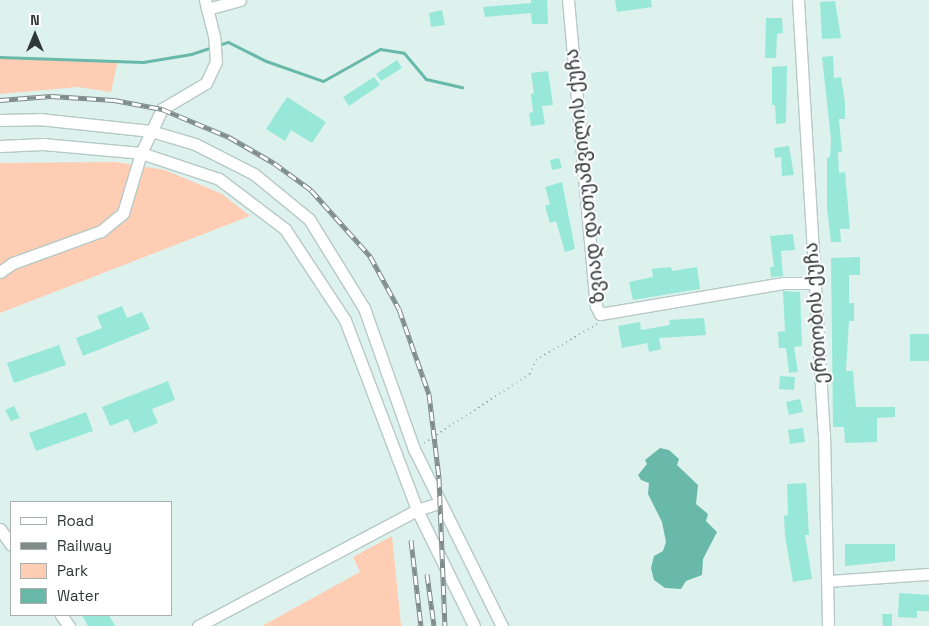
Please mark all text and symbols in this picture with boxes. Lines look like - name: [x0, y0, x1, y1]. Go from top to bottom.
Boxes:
- north arrow: [10, 10, 60, 60]
- text: N: [30, 11, 40, 29]
- street label: ზვიად დათუაშვილის ქუჩა: [560, 47, 610, 305]
- street label: ერთობის ქუჩა: [800, 242, 832, 384]
- legend: [10, 501, 172, 616]
- text: Road: [57, 511, 94, 530]
- text: Railway: [57, 536, 112, 555]
- text: Park: [57, 561, 88, 580]
- text: Water: [57, 586, 99, 605]

